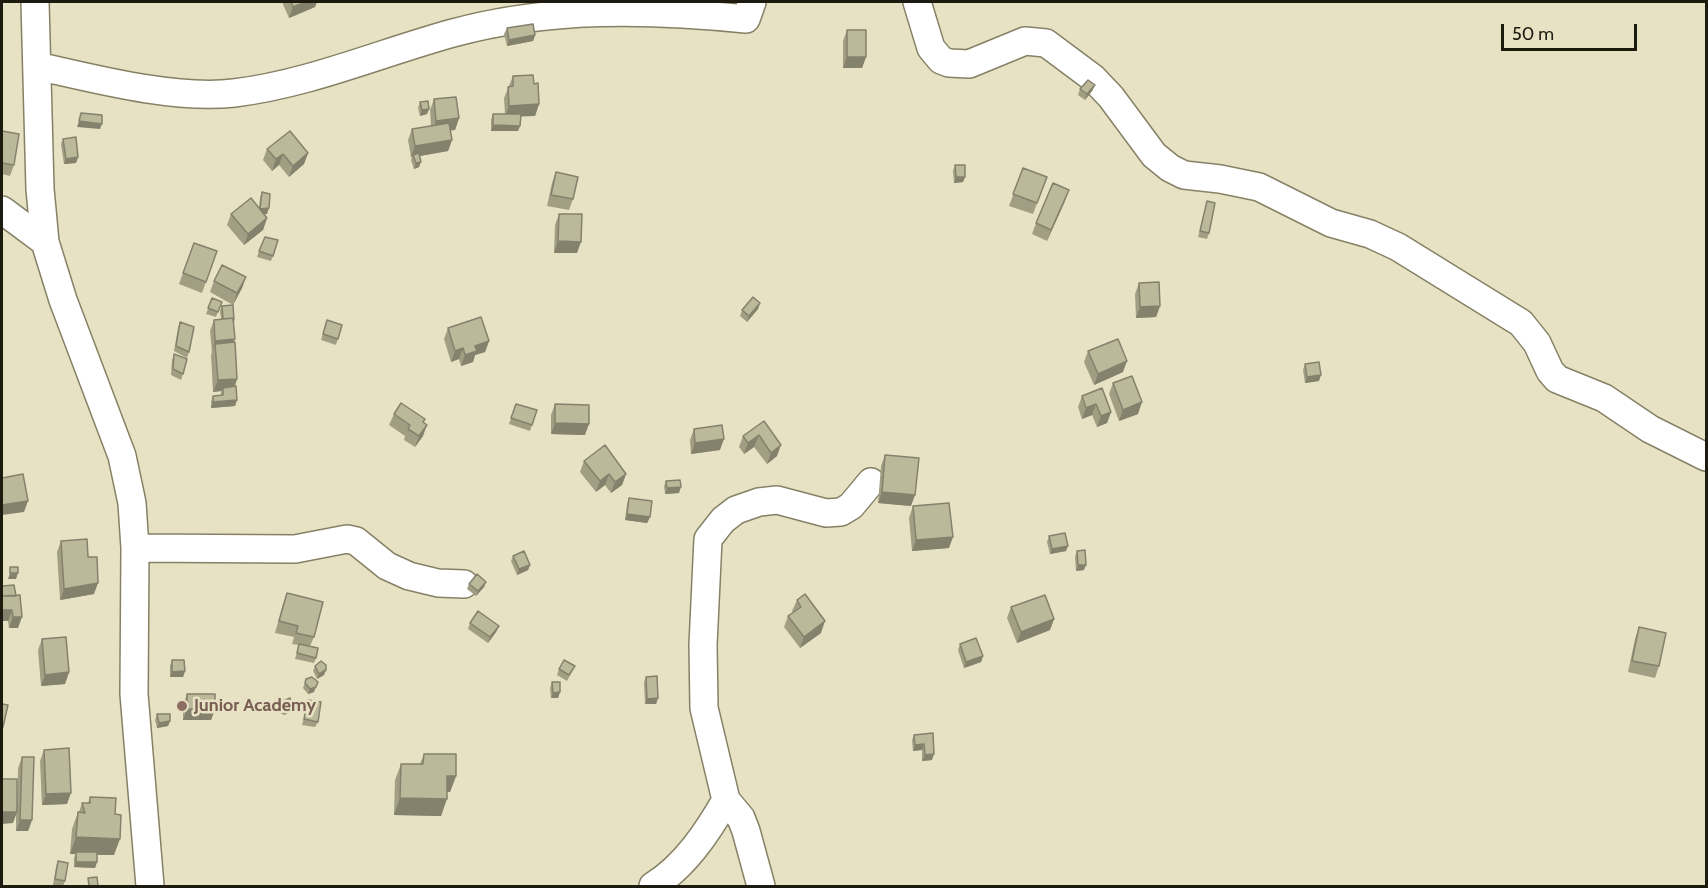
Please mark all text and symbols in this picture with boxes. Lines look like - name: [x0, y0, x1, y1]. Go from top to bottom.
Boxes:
- scale bar: [1504, 12, 1640, 50]
- text: 50 m: [1512, 23, 1554, 45]
- place label: Junior Academy: [194, 695, 316, 717]
- marker: Junior Academy: [175, 699, 189, 713]

